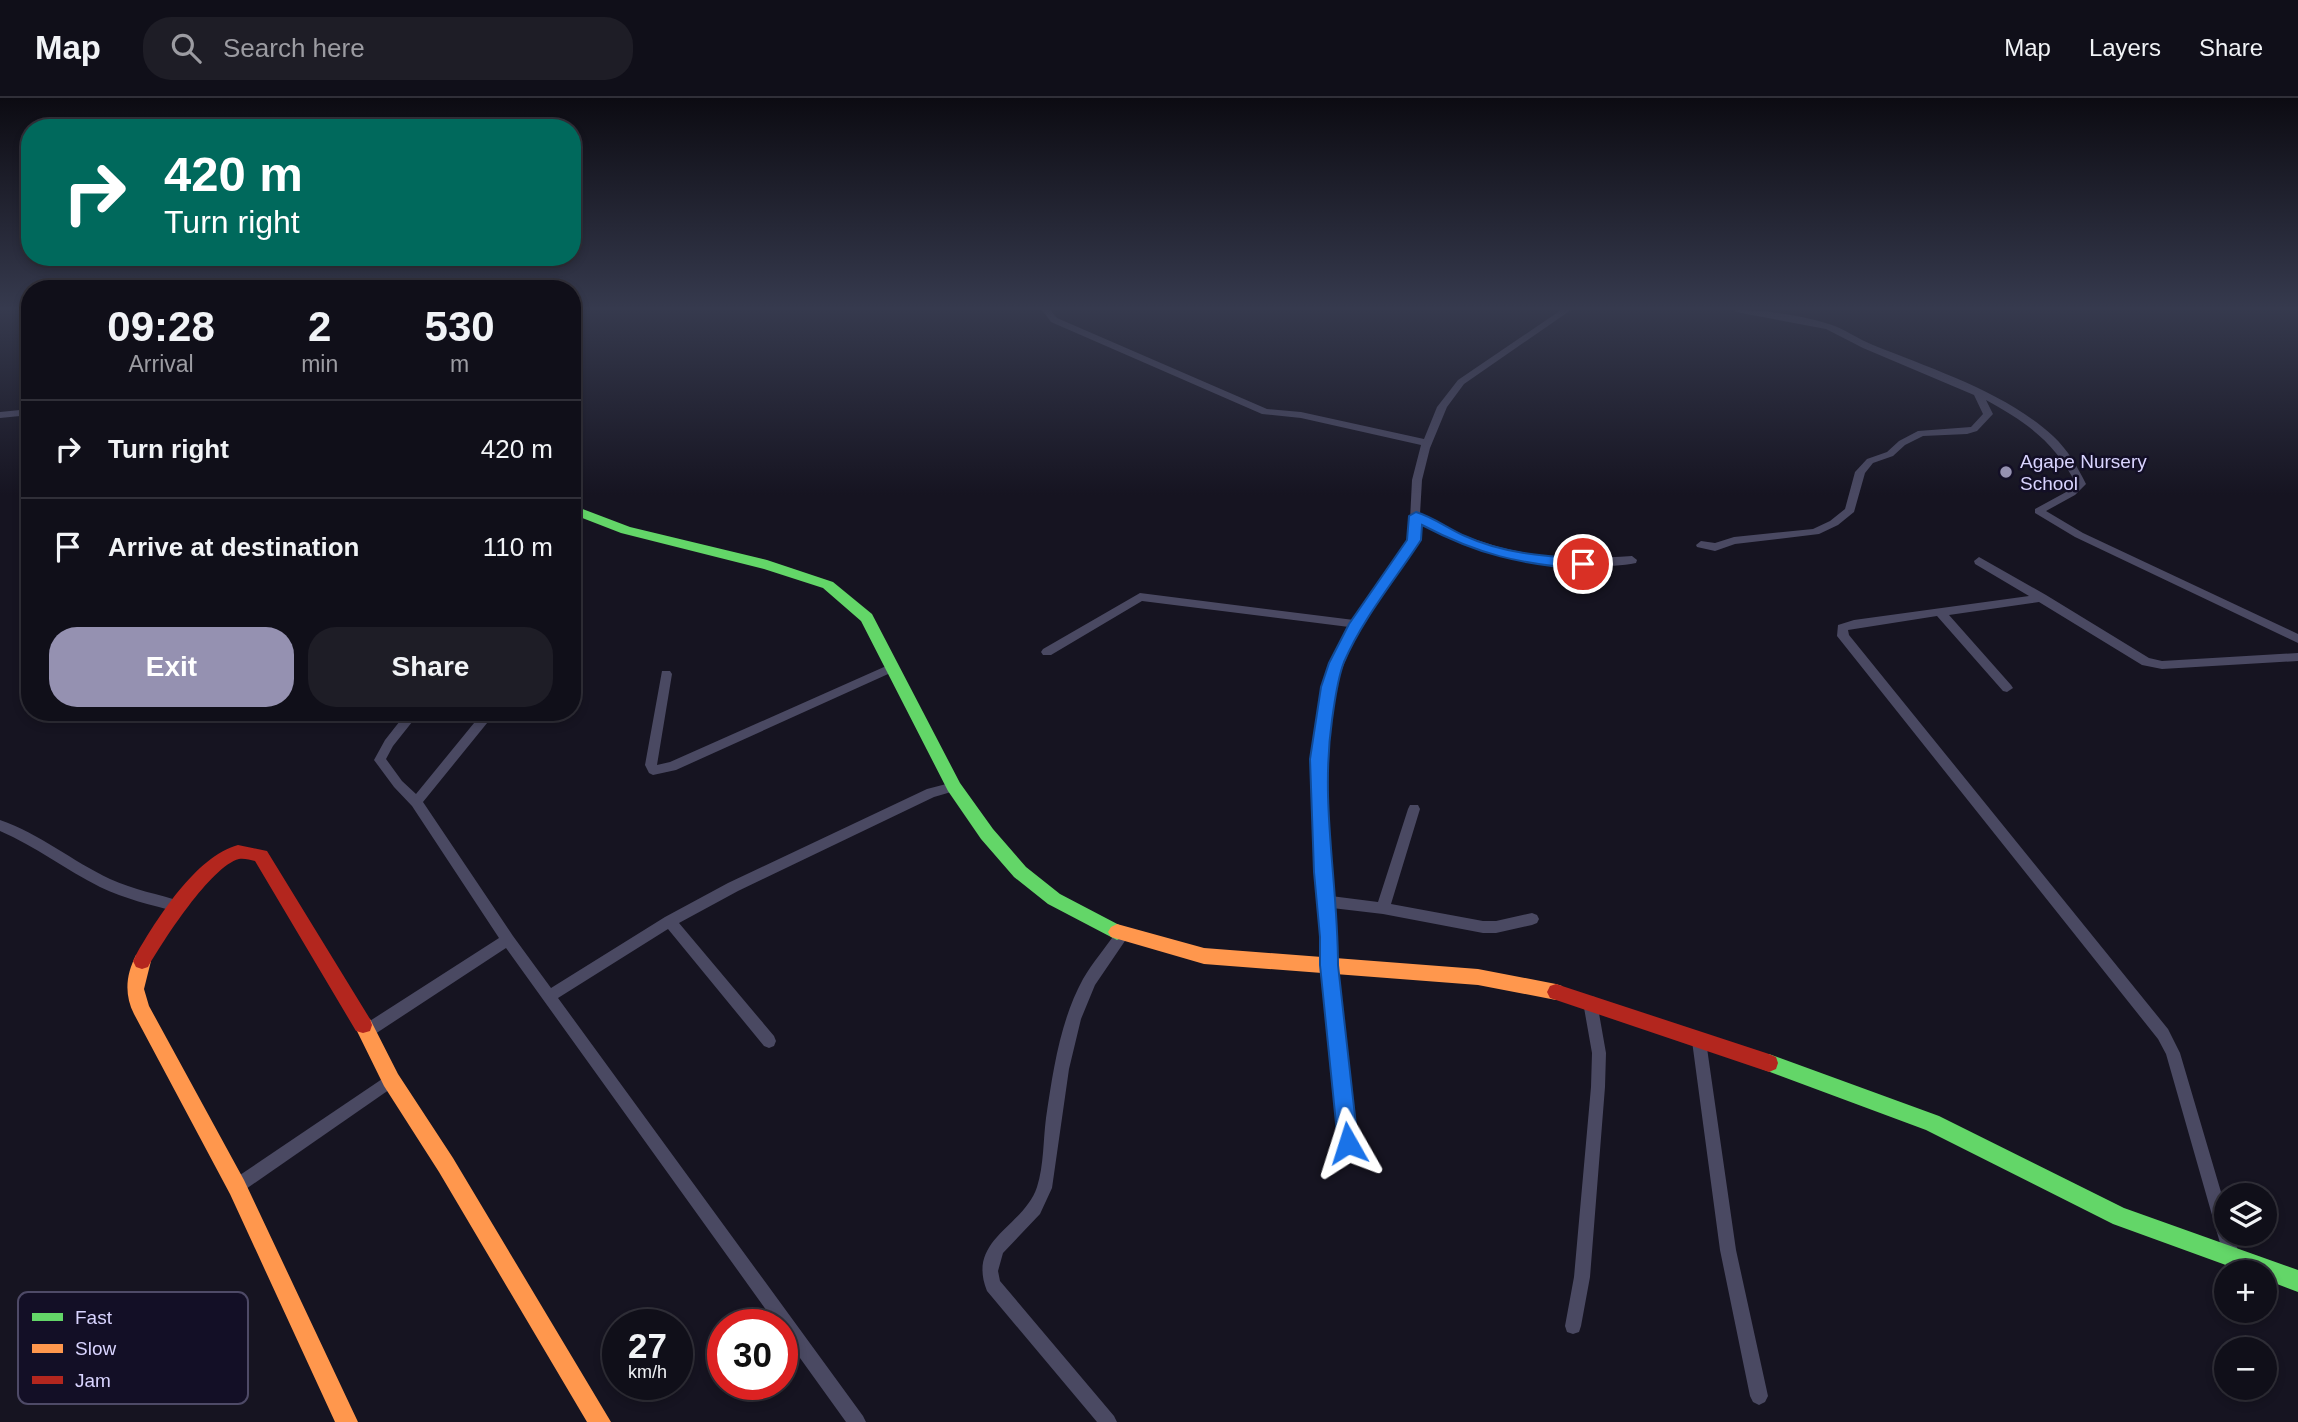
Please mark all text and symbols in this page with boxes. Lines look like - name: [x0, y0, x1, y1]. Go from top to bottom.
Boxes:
- search box: [143, 17, 633, 80]
- text: Map: [35, 29, 101, 66]
- icon: search: [167, 29, 205, 67]
- text: Search here: [223, 33, 365, 63]
- text: Map: [2004, 34, 2051, 61]
- text: Layers: [2089, 34, 2161, 61]
- text: Share: [2199, 34, 2263, 61]
- icon: right: [49, 147, 140, 238]
- text: 420 m: [164, 147, 303, 201]
- text: Turn right: [164, 204, 300, 240]
- text: 09:28: [107, 303, 215, 350]
- text: 2: [308, 303, 331, 350]
- text: 530: [425, 303, 495, 350]
- text: Arrival: [128, 351, 194, 377]
- text: min: [301, 351, 338, 377]
- text: m: [450, 351, 469, 377]
- icon: right: [49, 430, 87, 468]
- text: Turn right: [108, 434, 229, 464]
- text: 420 m: [481, 434, 553, 464]
- place label: Agape Nursery School: [2020, 451, 2147, 494]
- marker: Agape Nursery School: [1998, 464, 2014, 480]
- icon: arrive: [49, 528, 87, 566]
- text: Arrive at destination: [108, 532, 359, 562]
- text: 110 m: [483, 532, 553, 562]
- pin: [1553, 534, 1613, 594]
- icon: arrive: [1564, 545, 1602, 583]
- button: Exit: [49, 627, 294, 707]
- button: Share: [308, 627, 553, 707]
- position arrow: [1311, 1106, 1385, 1180]
- map controls: [2214, 1183, 2277, 1400]
- button: layers: [2214, 1183, 2277, 1246]
- button: +: [2214, 1260, 2277, 1323]
- legend: [18, 1292, 248, 1404]
- text: Fast: [75, 1307, 113, 1328]
- speed limit sign: 30: [707, 1309, 798, 1400]
- text: 27: [628, 1326, 667, 1365]
- button: −: [2214, 1337, 2277, 1400]
- text: Slow: [75, 1338, 116, 1359]
- text: km/h: [628, 1362, 667, 1382]
- text: Jam: [75, 1370, 111, 1391]

